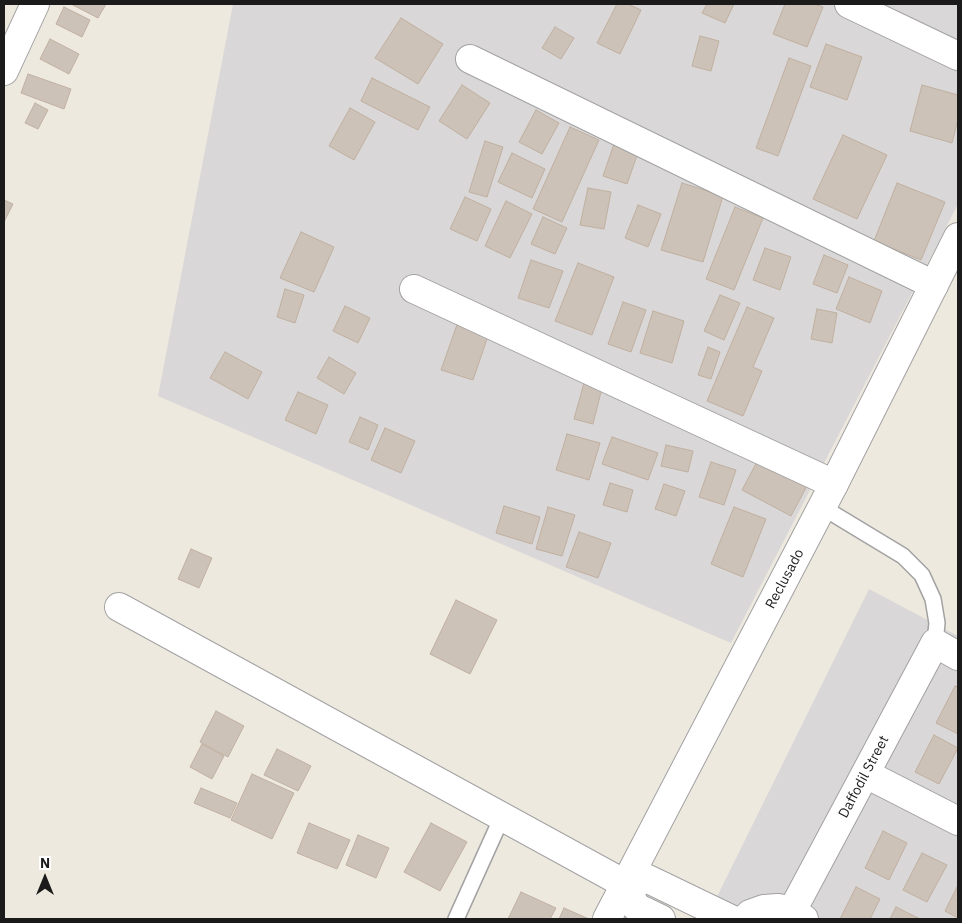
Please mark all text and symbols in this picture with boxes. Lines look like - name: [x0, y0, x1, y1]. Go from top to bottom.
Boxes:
- street label: Reclusado: [762, 546, 808, 612]
- street label: Daffodil Street: [835, 733, 893, 821]
- north arrow: [20, 853, 70, 903]
- text: N: [40, 854, 50, 872]

